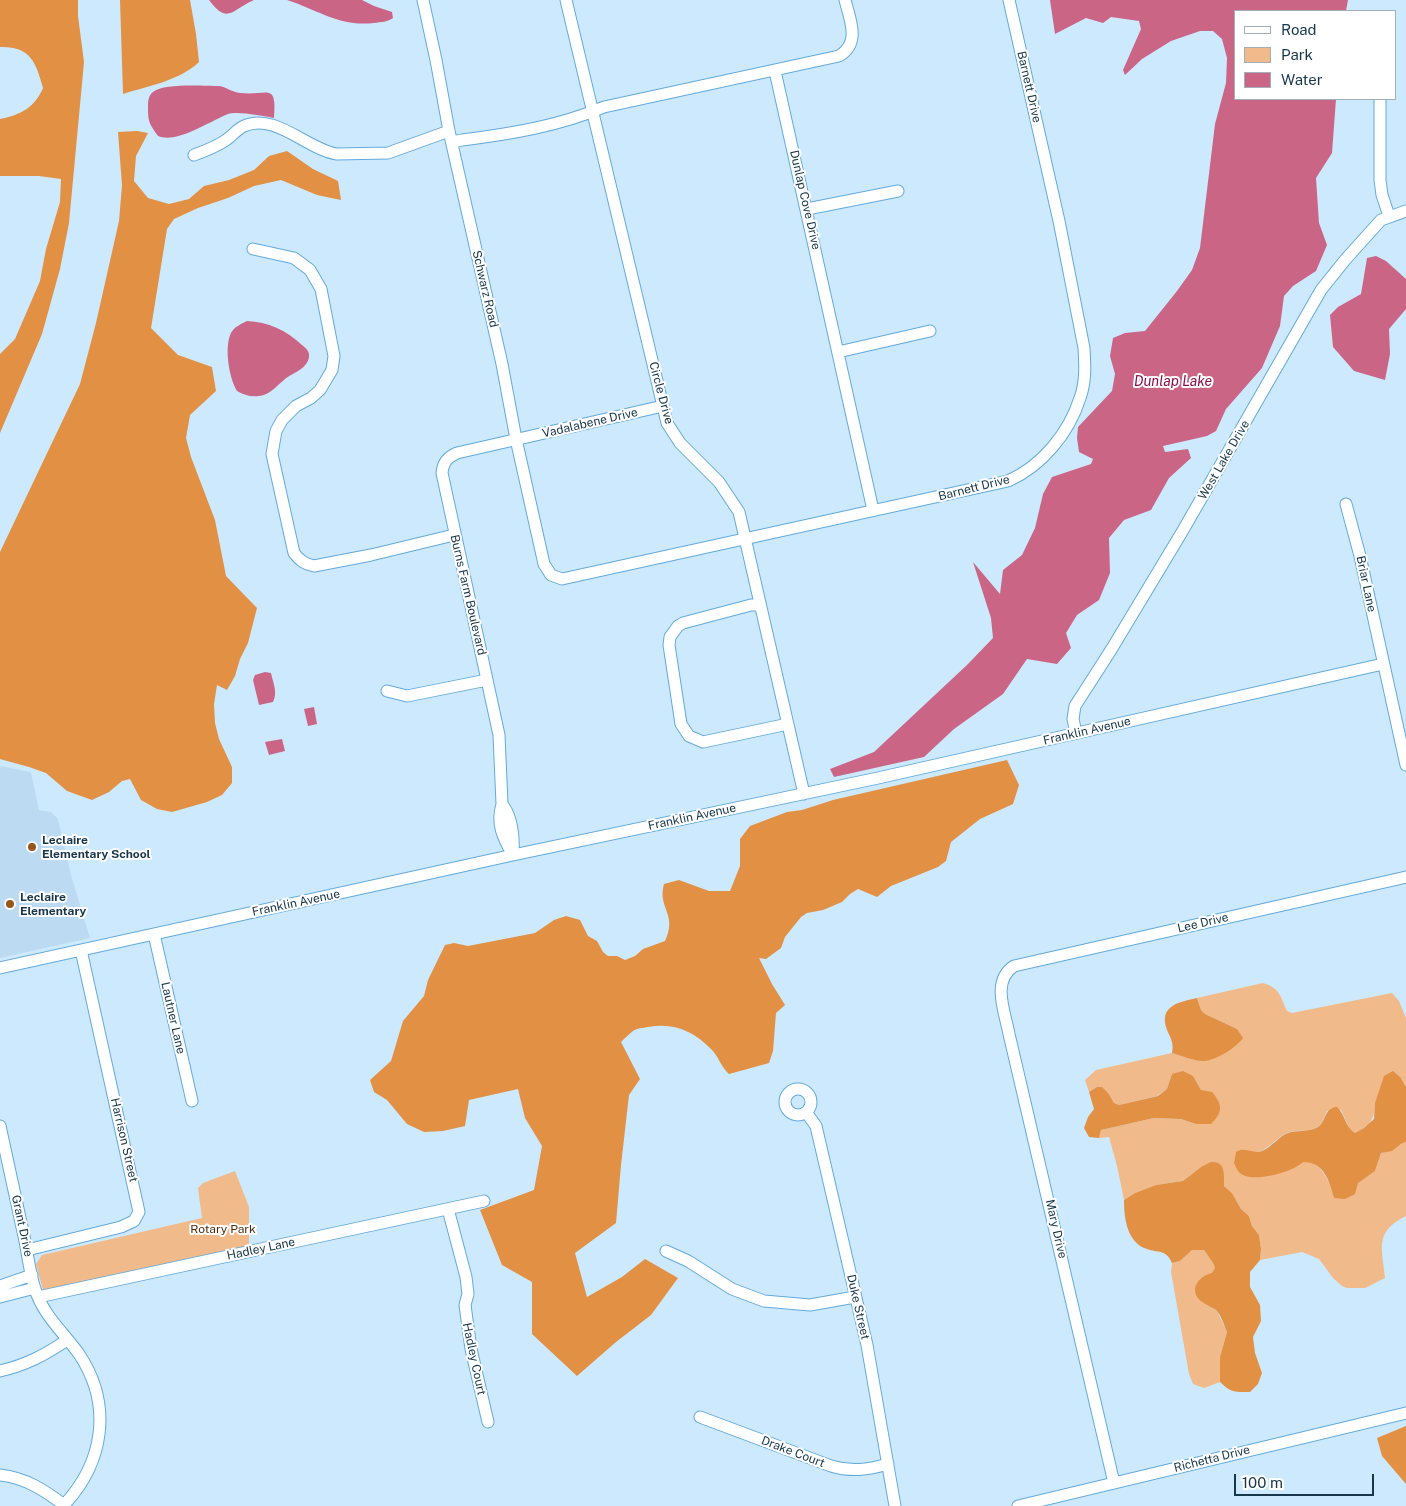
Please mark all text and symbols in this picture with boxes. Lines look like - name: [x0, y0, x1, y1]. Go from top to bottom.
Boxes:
- legend: [1234, 10, 1396, 100]
- text: Road: [1281, 21, 1317, 38]
- text: Park: [1281, 46, 1313, 63]
- street label: Barnett Drive: [1014, 50, 1044, 124]
- text: Water: [1281, 71, 1323, 88]
- street label: Dunlap Cove Drive: [787, 149, 823, 251]
- street label: Schwarz Road: [469, 249, 501, 329]
- street label: Circle Drive: [646, 360, 676, 426]
- water label: Dunlap Lake: [1134, 374, 1212, 390]
- street label: Vadalabene Drive: [541, 405, 639, 441]
- street label: West Lake Drive: [1195, 418, 1253, 502]
- street label: Barnett Drive: [937, 472, 1011, 504]
- street label: Burns Farm Boulevard: [447, 533, 489, 657]
- street label: Briar Lane: [1353, 555, 1379, 613]
- street label: Franklin Avenue: [1042, 714, 1132, 748]
- street label: Franklin Avenue: [647, 801, 737, 833]
- place label: Leclaire Elementary School: [42, 833, 151, 861]
- marker: Leclaire Elementary School: [26, 841, 38, 853]
- street label: Franklin Avenue: [251, 887, 341, 919]
- place label: Leclaire Elementary: [20, 890, 86, 918]
- marker: Leclaire Elementary: [4, 898, 16, 910]
- street label: Lee Drive: [1176, 910, 1230, 936]
- street label: Lautner Lane: [158, 981, 188, 1055]
- street label: Harrison Street: [107, 1097, 141, 1183]
- street label: Grant Drive: [8, 1194, 36, 1258]
- street label: Mary Drive: [1042, 1198, 1070, 1260]
- park label: Rotary Park: [190, 1222, 256, 1236]
- street label: Hadley Lane: [226, 1235, 296, 1263]
- street label: Duke Street: [843, 1273, 873, 1341]
- street label: Hadley Court: [459, 1321, 489, 1397]
- street label: Drake Court: [759, 1433, 827, 1471]
- street label: Richetta Drive: [1172, 1443, 1252, 1475]
- scale bar: [1236, 1464, 1376, 1496]
- text: 100 m: [1242, 1474, 1283, 1491]

